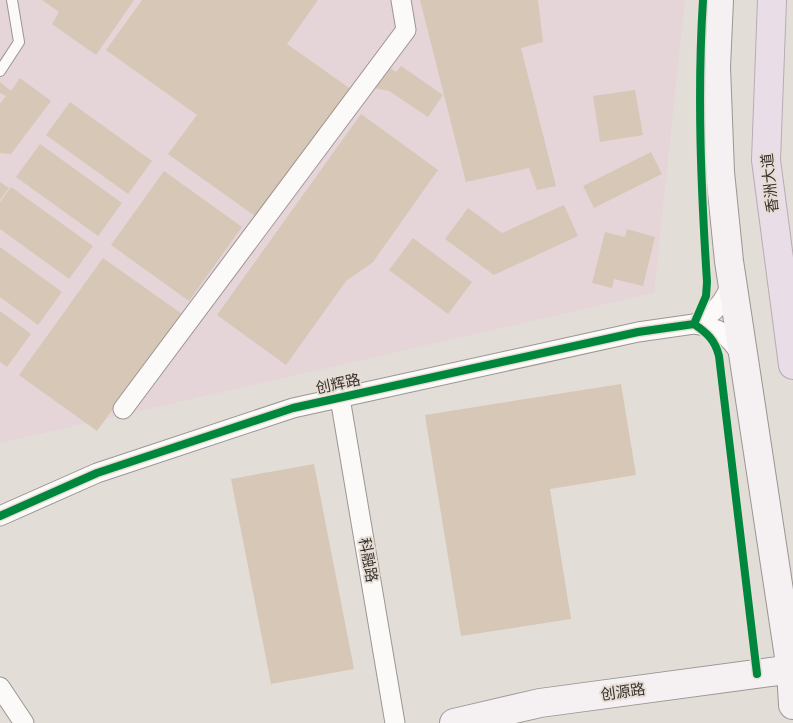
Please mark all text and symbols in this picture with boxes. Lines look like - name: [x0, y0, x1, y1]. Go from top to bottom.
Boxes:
- street label: 香洲大道: [758, 152, 782, 214]
- street label: 创辉路: [314, 371, 362, 397]
- street label: 科融路: [355, 536, 381, 584]
- street label: 创源路: [599, 680, 647, 704]

